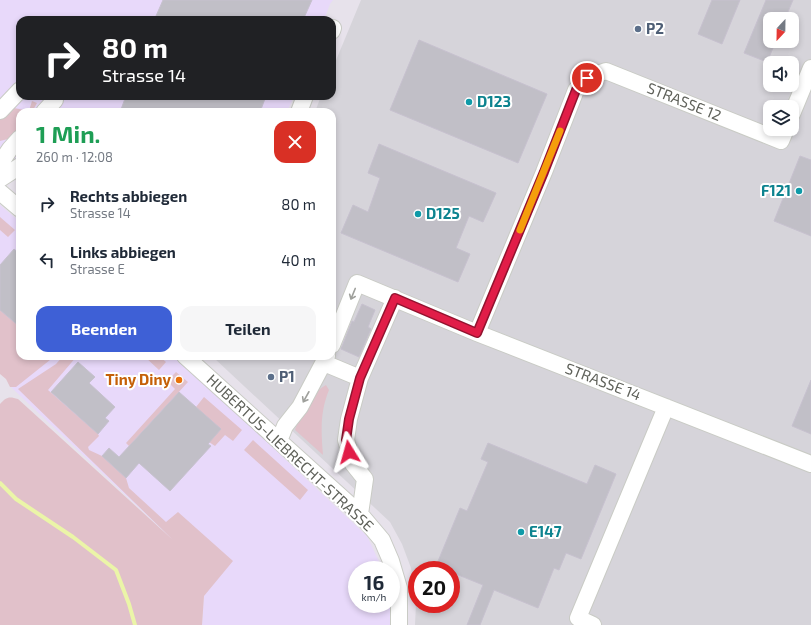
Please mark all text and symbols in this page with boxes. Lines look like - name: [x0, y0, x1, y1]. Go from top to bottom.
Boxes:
- north arrow: [763, 12, 799, 48]
- map controls: [763, 12, 799, 136]
- place label: P2: [646, 19, 664, 37]
- marker: P2: [633, 24, 643, 34]
- text: 80 m: [102, 30, 168, 64]
- icon: right: [36, 32, 88, 84]
- button: sound: [763, 56, 799, 92]
- pin: [570, 61, 604, 95]
- text: Strasse 14: [102, 64, 186, 86]
- icon: arrive: [576, 67, 598, 89]
- street label: STRASSE 12: [645, 78, 724, 124]
- place label: D123: [477, 92, 511, 110]
- marker: D123: [464, 97, 474, 107]
- button: layers: [763, 100, 799, 136]
- text: 1 Min.: [36, 119, 100, 148]
- button: close: [274, 121, 316, 163]
- text: 260 m · 12:08: [36, 149, 113, 165]
- place label: F121: [761, 181, 791, 199]
- marker: F121: [794, 186, 804, 196]
- text: Rechts abbiegen: [70, 187, 187, 205]
- icon: right: [36, 193, 58, 215]
- text: 80 m: [281, 195, 316, 213]
- place label: D125: [426, 204, 460, 222]
- text: Strasse 14: [70, 205, 131, 221]
- marker: D125: [413, 209, 423, 219]
- text: Links abbiegen: [70, 243, 176, 261]
- icon: left: [36, 249, 58, 271]
- text: 40 m: [281, 251, 316, 269]
- text: Strasse E: [70, 261, 125, 277]
- one-way arrow: [348, 287, 356, 299]
- button: Beenden: [36, 306, 172, 352]
- button: Teilen: [180, 306, 316, 352]
- street label: STRASSE 14: [563, 358, 644, 404]
- place label: P1: [279, 367, 295, 385]
- place label: Tiny Diny: [106, 370, 172, 389]
- street label: HUBERTUS-LIEBRECHT-STRASSE: [204, 370, 378, 534]
- marker: P1: [266, 372, 276, 382]
- marker: Tiny Diny: [174, 375, 184, 385]
- one-way arrow: [301, 391, 309, 403]
- position arrow: [328, 431, 370, 473]
- place label: E147: [529, 522, 562, 540]
- marker: E147: [516, 527, 526, 537]
- speed limit sign: 20: [408, 561, 460, 613]
- text: 16: [364, 570, 384, 594]
- text: km/h: [362, 591, 386, 603]

